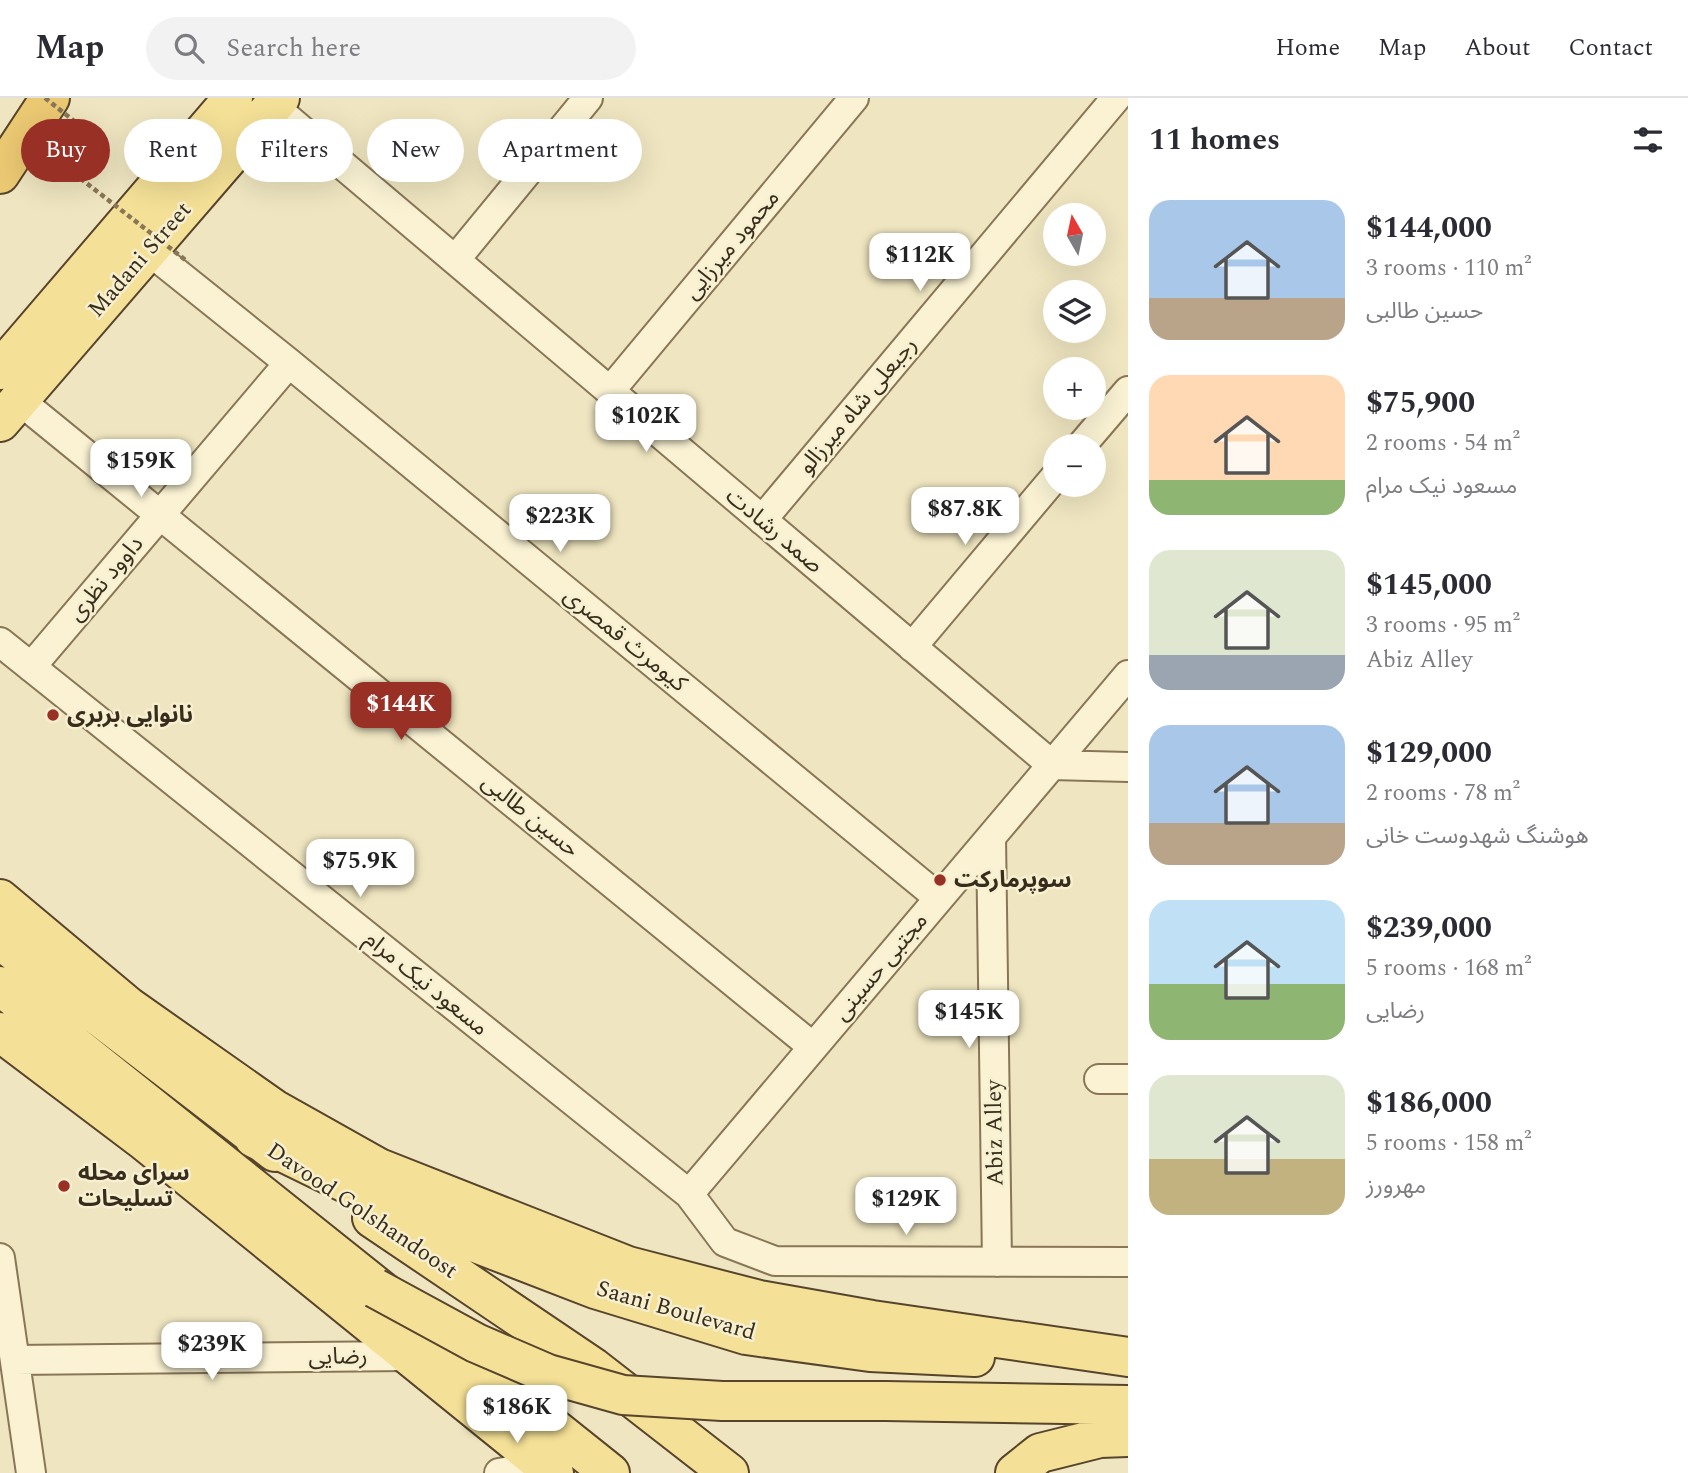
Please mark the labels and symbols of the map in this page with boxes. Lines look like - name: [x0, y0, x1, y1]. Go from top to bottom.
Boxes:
- street label: محمود میرزایی: [675, 182, 789, 308]
- street label: Madani Street: [80, 194, 200, 326]
- north arrow: [1043, 203, 1106, 266]
- pin: $112K: [871, 234, 969, 293]
- street label: رجبعلی شاه میرزالو: [790, 330, 926, 482]
- pin: $102K: [597, 394, 695, 454]
- pin: $159K: [92, 440, 190, 499]
- street label: صمد رشادت: [717, 480, 831, 582]
- pin: $87.8K: [908, 488, 1022, 547]
- pin: $223K: [511, 494, 609, 554]
- street label: داوود نظری: [60, 528, 152, 630]
- street label: کیومرث قمصری: [555, 579, 695, 701]
- pin: $144K: [352, 682, 450, 742]
- place label: نانوایی بربری: [67, 698, 193, 733]
- marker: نانوایی بربری: [45, 707, 61, 723]
- street label: حسین طالبی: [473, 765, 587, 867]
- pin: $75.9K: [303, 840, 417, 899]
- place label: سوپرمارکت: [954, 863, 1071, 898]
- marker: سوپرمارکت: [932, 872, 948, 888]
- street label: مجتبی حسینی: [825, 905, 937, 1029]
- street label: مسعود نیک مرام: [356, 923, 496, 1045]
- pin: $145K: [920, 990, 1018, 1050]
- street label: Abiz Alley: [977, 1079, 1013, 1187]
- street label: Davood Golshandoost: [259, 1134, 465, 1288]
- place label: سرای محله تسلیحات: [78, 1156, 190, 1217]
- marker: سرای محله تسلیحات: [56, 1178, 72, 1194]
- pin: $129K: [857, 1178, 955, 1237]
- street label: Saani Boulevard: [592, 1272, 760, 1350]
- pin: $239K: [163, 1322, 261, 1382]
- street label: رضایی: [308, 1339, 368, 1375]
- pin: $186K: [468, 1386, 566, 1445]

